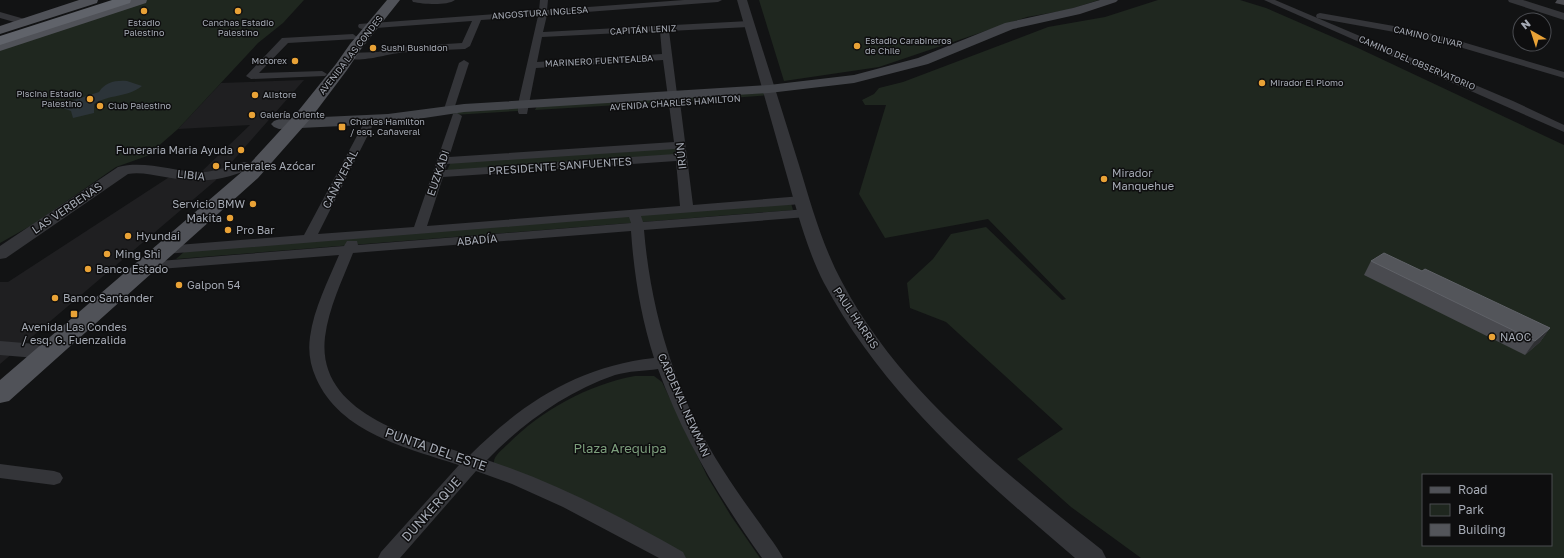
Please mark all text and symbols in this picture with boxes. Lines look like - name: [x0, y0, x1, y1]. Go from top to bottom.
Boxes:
- street label: ANGOSTURA INGLESA: [491, 4, 588, 21]
- marker: Estadio Palestino: [139, 6, 149, 16]
- marker: Canchas Estadio Palestino: [233, 6, 243, 16]
- north arrow: [1512, 12, 1552, 52]
- street label: AVENIDA LAS CONDES: [316, 13, 385, 96]
- text: N: [1518, 16, 1533, 32]
- place label: Estadio Palestino: [124, 17, 164, 38]
- place label: Canchas Estadio Palestino: [202, 17, 274, 38]
- street label: CAPITÁN LENIZ: [610, 22, 676, 37]
- street label: CAMINO OLIVAR: [1393, 23, 1464, 50]
- street label: CAMINO DEL OBSERVATORIO: [1357, 33, 1477, 92]
- place label: Estadio Carabineros de Chile: [865, 35, 952, 56]
- marker: Estadio Carabineros de Chile: [852, 41, 862, 51]
- place label: Sushi Bushidon: [381, 42, 448, 53]
- marker: Sushi Bushidon: [368, 43, 378, 53]
- street label: MARINERO FUENTEALBA: [545, 52, 653, 69]
- place label: Motorex: [251, 55, 287, 66]
- marker: Motorex: [290, 56, 300, 66]
- place label: Mirador El Plomo: [1270, 77, 1343, 88]
- marker: Mirador El Plomo: [1257, 78, 1267, 88]
- place label: Piscina Estadio Palestino: [16, 88, 82, 109]
- place label: Alistore: [263, 89, 297, 100]
- marker: Alistore: [250, 90, 260, 100]
- street label: AVENIDA CHARLES HAMILTON: [609, 92, 741, 113]
- marker: Piscina Estadio Palestino: [85, 94, 95, 104]
- place label: Club Palestino: [108, 100, 171, 111]
- marker: Club Palestino: [95, 101, 105, 111]
- place label: Galería Oriente: [260, 109, 325, 120]
- marker: Galería Oriente: [247, 110, 257, 120]
- place label: Charles Hamilton / esq. Cañaveral: [350, 116, 425, 137]
- marker: Charles Hamilton / esq. Cañaveral: [337, 122, 347, 132]
- street label: IRÚN: [673, 142, 688, 170]
- place label: Funeraria Maria Ayuda: [116, 143, 233, 156]
- marker: Funeraria Maria Ayuda: [236, 145, 246, 155]
- street label: CAÑAVERAL: [319, 146, 360, 210]
- street label: EUZKADI: [424, 148, 451, 197]
- street label: PRESIDENTE SANFUENTES: [488, 154, 632, 177]
- place label: Funerales Azócar: [224, 159, 316, 172]
- marker: Funerales Azócar: [211, 161, 221, 171]
- place label: Mirador Manquehue: [1112, 166, 1174, 192]
- street label: LIBIA: [176, 167, 206, 182]
- marker: Mirador Manquehue: [1099, 174, 1109, 184]
- street label: LAS VERBENAS: [29, 179, 104, 236]
- place label: Servicio BMW: [172, 197, 245, 210]
- marker: Servicio BMW: [248, 199, 258, 209]
- place label: Makita: [187, 211, 222, 224]
- marker: Makita: [225, 213, 235, 223]
- place label: Pro Bar: [236, 223, 275, 236]
- marker: Pro Bar: [223, 225, 233, 235]
- place label: Hyundai: [136, 229, 180, 242]
- marker: Hyundai: [123, 231, 133, 241]
- street label: ABADÍA: [456, 231, 498, 248]
- place label: Ming Shi: [115, 247, 160, 260]
- marker: Ming Shi: [102, 249, 112, 259]
- place label: Banco Estado: [96, 262, 169, 275]
- marker: Banco Estado: [83, 264, 93, 274]
- place label: Galpon 54: [187, 278, 241, 291]
- marker: Galpon 54: [174, 280, 184, 290]
- street label: PAUL HARRIS: [831, 284, 882, 351]
- place label: Banco Santander: [63, 291, 154, 304]
- marker: Banco Santander: [50, 293, 60, 303]
- marker: Avenida Las Condes / esq. G. Fuenzalida: [69, 309, 79, 319]
- place label: Avenida Las Condes / esq. G. Fuenzalida: [21, 320, 127, 346]
- place label: NAOC: [1500, 330, 1531, 343]
- marker: NAOC: [1487, 332, 1497, 342]
- street label: CARDENAL NEWMAN: [656, 351, 713, 459]
- street label: PUNTA DEL ESTE: [383, 424, 489, 474]
- park label: Plaza Arequipa: [573, 440, 667, 456]
- street label: DUNKERQUE: [398, 473, 464, 545]
- legend: [1422, 474, 1552, 546]
- text: Road: [1458, 482, 1487, 497]
- text: Park: [1458, 502, 1484, 517]
- text: Building: [1458, 522, 1506, 537]

